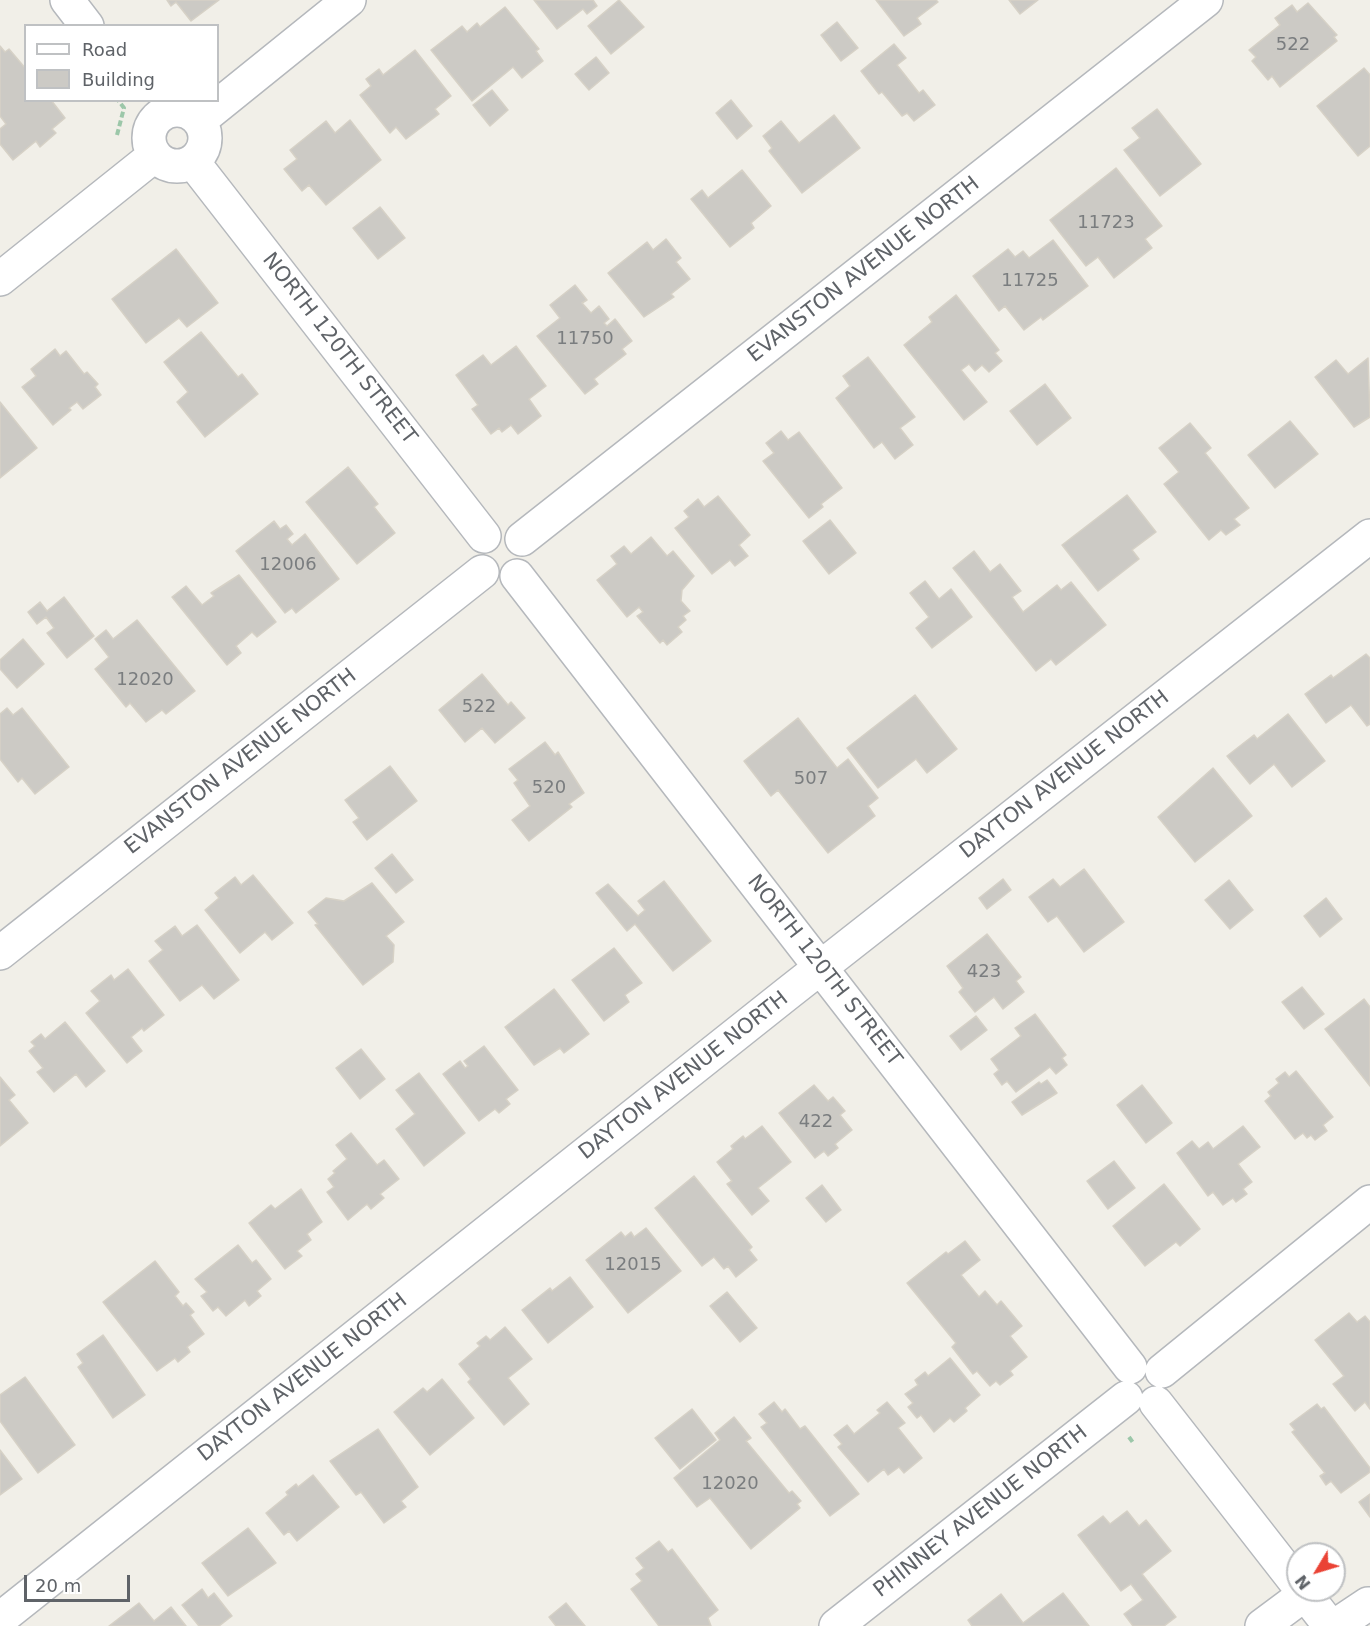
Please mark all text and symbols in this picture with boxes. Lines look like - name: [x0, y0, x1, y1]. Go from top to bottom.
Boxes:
- legend: [24, 24, 219, 102]
- house number: 522: [1276, 34, 1310, 56]
- text: Road: [82, 39, 127, 60]
- text: Building: [82, 69, 155, 90]
- street label: EVANSTON AVENUE NORTH: [743, 172, 985, 368]
- house number: 11723: [1077, 212, 1135, 234]
- street label: NORTH 120TH STREET: [256, 248, 422, 450]
- house number: 11725: [1001, 270, 1059, 292]
- house number: 11750: [556, 328, 614, 350]
- house number: 12006: [259, 554, 317, 576]
- street label: EVANSTON AVENUE NORTH: [120, 664, 362, 860]
- house number: 12020: [116, 669, 174, 691]
- street label: DAYTON AVENUE NORTH: [955, 685, 1175, 865]
- house number: 522: [462, 696, 496, 718]
- house number: 507: [794, 768, 828, 790]
- house number: 520: [532, 777, 566, 799]
- street label: NORTH 120TH STREET: [741, 870, 907, 1072]
- house number: 423: [967, 961, 1001, 983]
- street label: DAYTON AVENUE NORTH: [574, 986, 794, 1166]
- house number: 422: [799, 1111, 833, 1133]
- house number: 12015: [604, 1254, 662, 1276]
- street label: DAYTON AVENUE NORTH: [193, 1288, 413, 1468]
- street label: PHINNEY AVENUE NORTH: [869, 1421, 1093, 1603]
- house number: 12020: [701, 1473, 759, 1495]
- north arrow: [1286, 1542, 1346, 1602]
- scale bar: [27, 1563, 134, 1601]
- text: N: [1291, 1571, 1315, 1593]
- text: 20 m: [35, 1575, 81, 1596]

